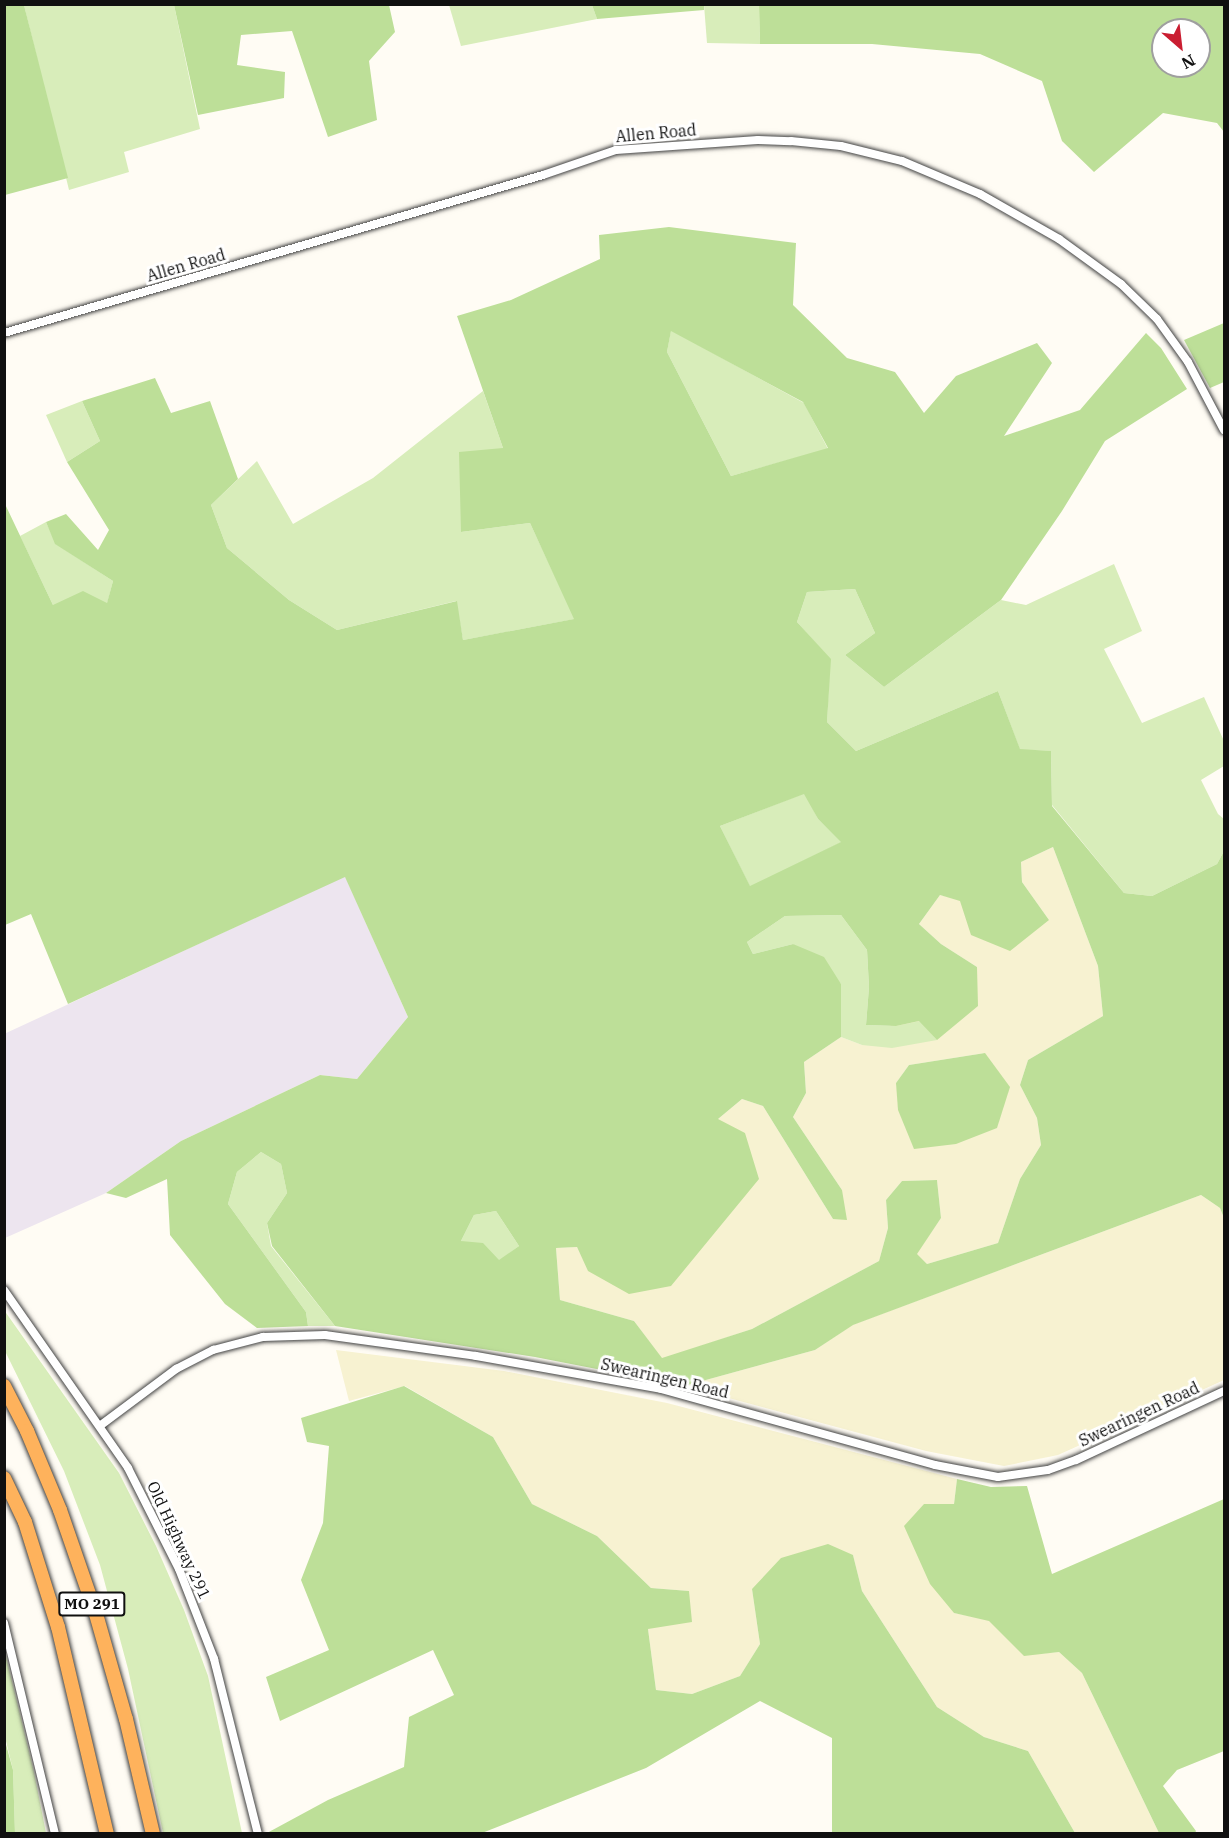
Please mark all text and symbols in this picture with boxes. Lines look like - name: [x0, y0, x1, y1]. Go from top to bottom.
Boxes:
- north arrow: [1151, 18, 1211, 78]
- text: N: [1178, 50, 1199, 74]
- street label: Allen Road: [615, 120, 697, 146]
- street label: Allen Road: [144, 245, 228, 285]
- street label: Swearingen Road: [599, 1354, 731, 1402]
- street label: Swearingen Road: [1076, 1378, 1202, 1450]
- street label: Old Highway 291: [143, 1478, 215, 1602]
- road number: MO 291: [58, 1592, 127, 1616]

